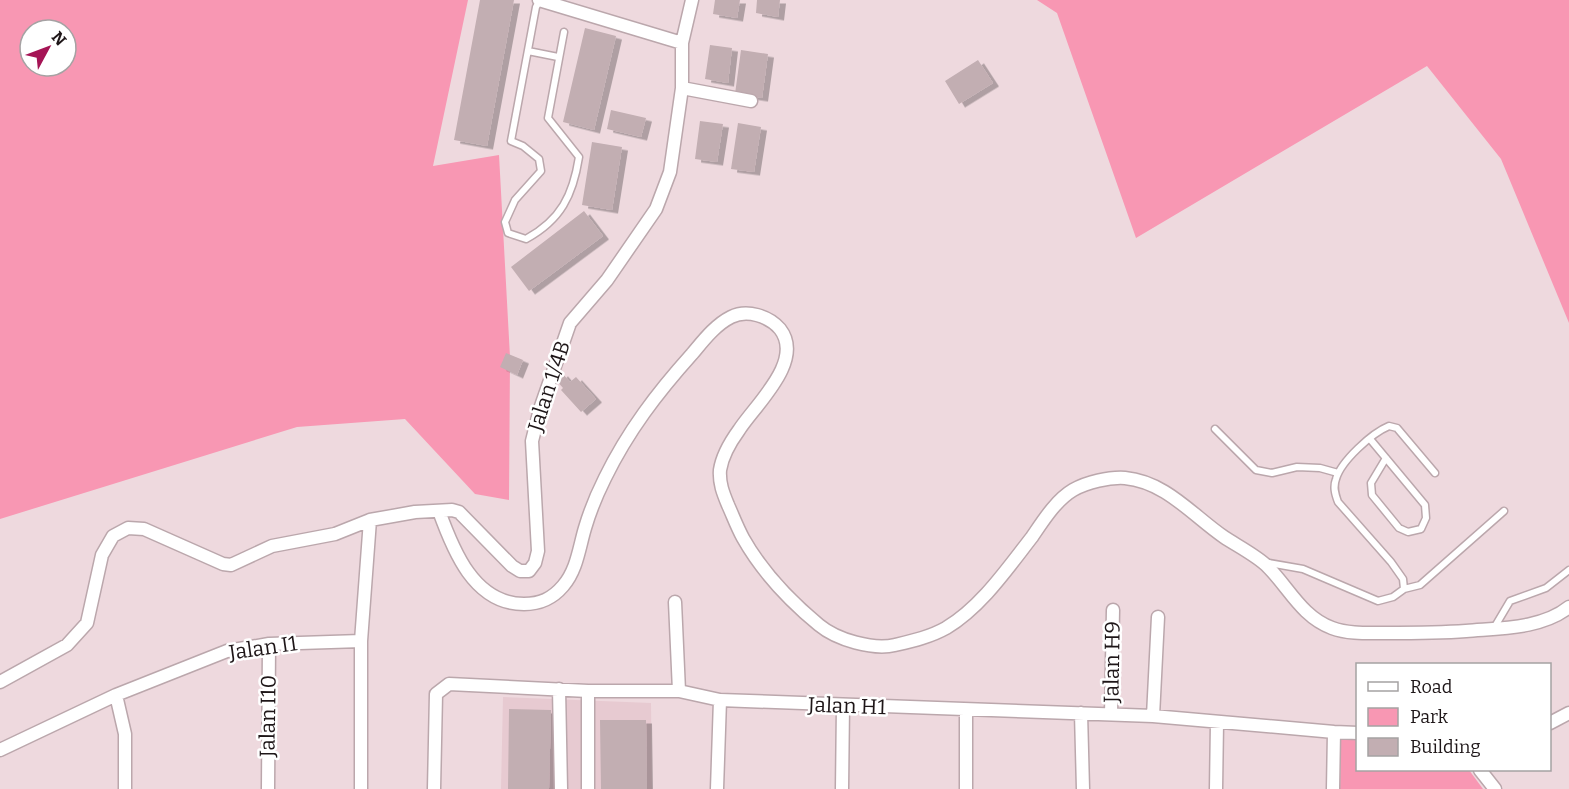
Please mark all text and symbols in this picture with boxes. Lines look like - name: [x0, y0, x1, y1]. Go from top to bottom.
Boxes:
- north arrow: [18, 18, 78, 78]
- text: N: [48, 28, 70, 49]
- street label: Jalan 1/4B: [522, 337, 576, 436]
- street label: Jalan H9: [1098, 621, 1126, 704]
- street label: Jalan I1: [226, 630, 299, 666]
- legend: [1356, 663, 1551, 771]
- street label: Jalan I10: [254, 675, 282, 758]
- text: Road: [1410, 676, 1453, 698]
- street label: Jalan H1: [807, 692, 887, 720]
- text: Park: [1410, 706, 1449, 728]
- text: Building: [1410, 736, 1481, 758]

